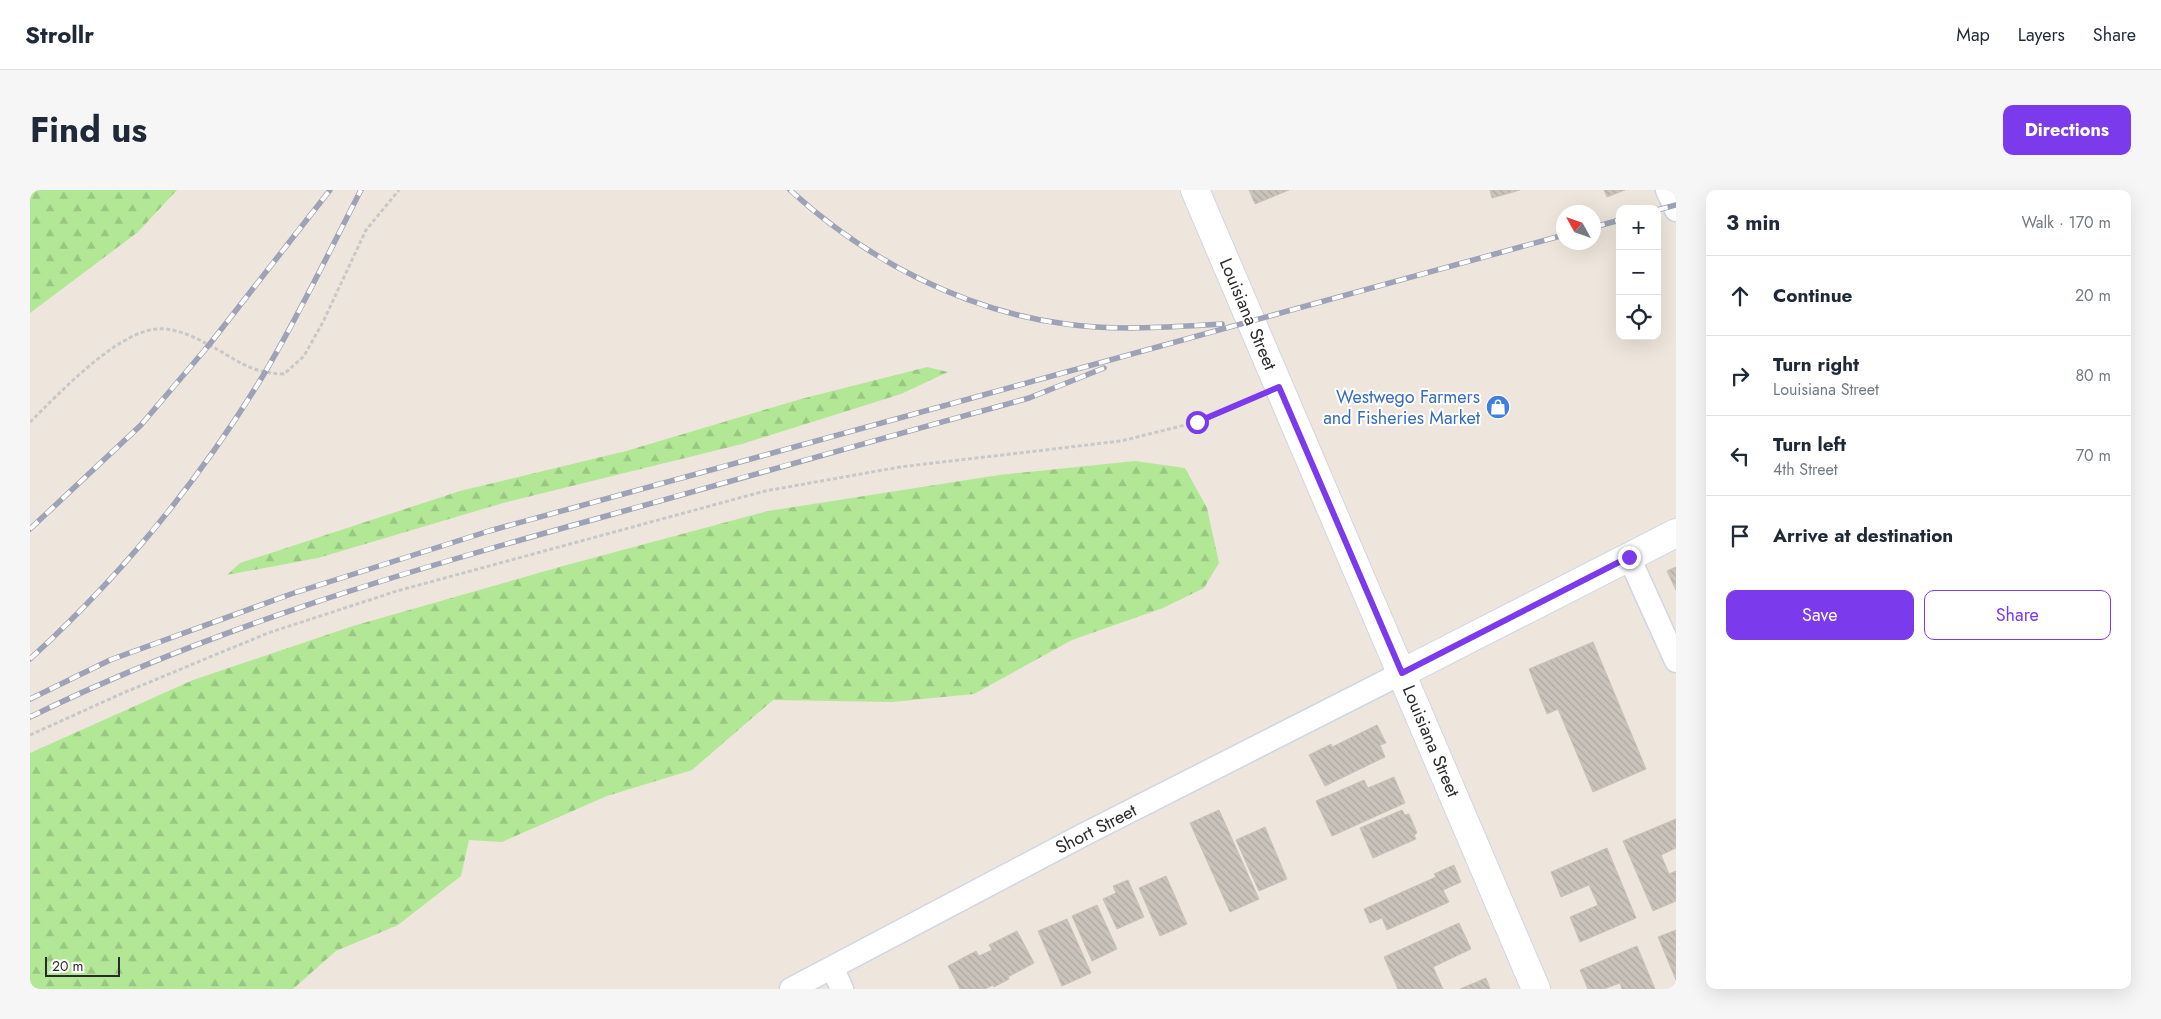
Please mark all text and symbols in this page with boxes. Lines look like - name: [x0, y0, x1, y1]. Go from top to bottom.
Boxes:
- text: Strollr: [25, 17, 94, 52]
- text: Map: [1956, 22, 1990, 48]
- text: Layers: [2018, 22, 2065, 48]
- text: Share: [2093, 22, 2136, 48]
- text: Find us: [30, 105, 147, 155]
- button: Directions: [2003, 105, 2131, 155]
- north arrow: [1556, 205, 1601, 250]
- map controls: [1616, 205, 1661, 340]
- button: +: [1616, 205, 1661, 250]
- text: 3 min: [1726, 208, 1780, 238]
- text: Walk · 170 m: [2021, 211, 2111, 234]
- button: −: [1616, 250, 1661, 295]
- street label: Louisiana Street: [1213, 254, 1284, 375]
- icon: ahead: [1726, 282, 1754, 310]
- text: Continue: [1773, 282, 1852, 309]
- text: 20 m: [2075, 284, 2111, 307]
- button: locate: [1616, 295, 1661, 340]
- text: Turn right: [1773, 351, 1859, 378]
- icon: right: [1726, 362, 1754, 390]
- text: 80 m: [2075, 364, 2111, 387]
- text: Louisiana Street: [1773, 378, 1879, 401]
- place label: Westwego Farmers and Fisheries Market: [1323, 384, 1481, 431]
- shop icon: Westwego Farmers and Fisheries Market: [1485, 394, 1511, 420]
- route start: [1186, 411, 1209, 434]
- text: Turn left: [1773, 431, 1846, 458]
- icon: left: [1726, 442, 1754, 470]
- text: 70 m: [2076, 444, 2111, 467]
- text: 4th Street: [1773, 458, 1838, 481]
- icon: arrive: [1726, 522, 1754, 550]
- text: Arrive at destination: [1773, 522, 1953, 549]
- route end: [1618, 546, 1641, 569]
- button: Save: [1726, 590, 1914, 640]
- button: Share: [1924, 590, 2111, 640]
- street label: Louisiana Street: [1396, 681, 1467, 802]
- street label: Short Street: [1051, 797, 1142, 861]
- scale bar: [45, 954, 120, 977]
- text: 20 m: [52, 956, 84, 976]

